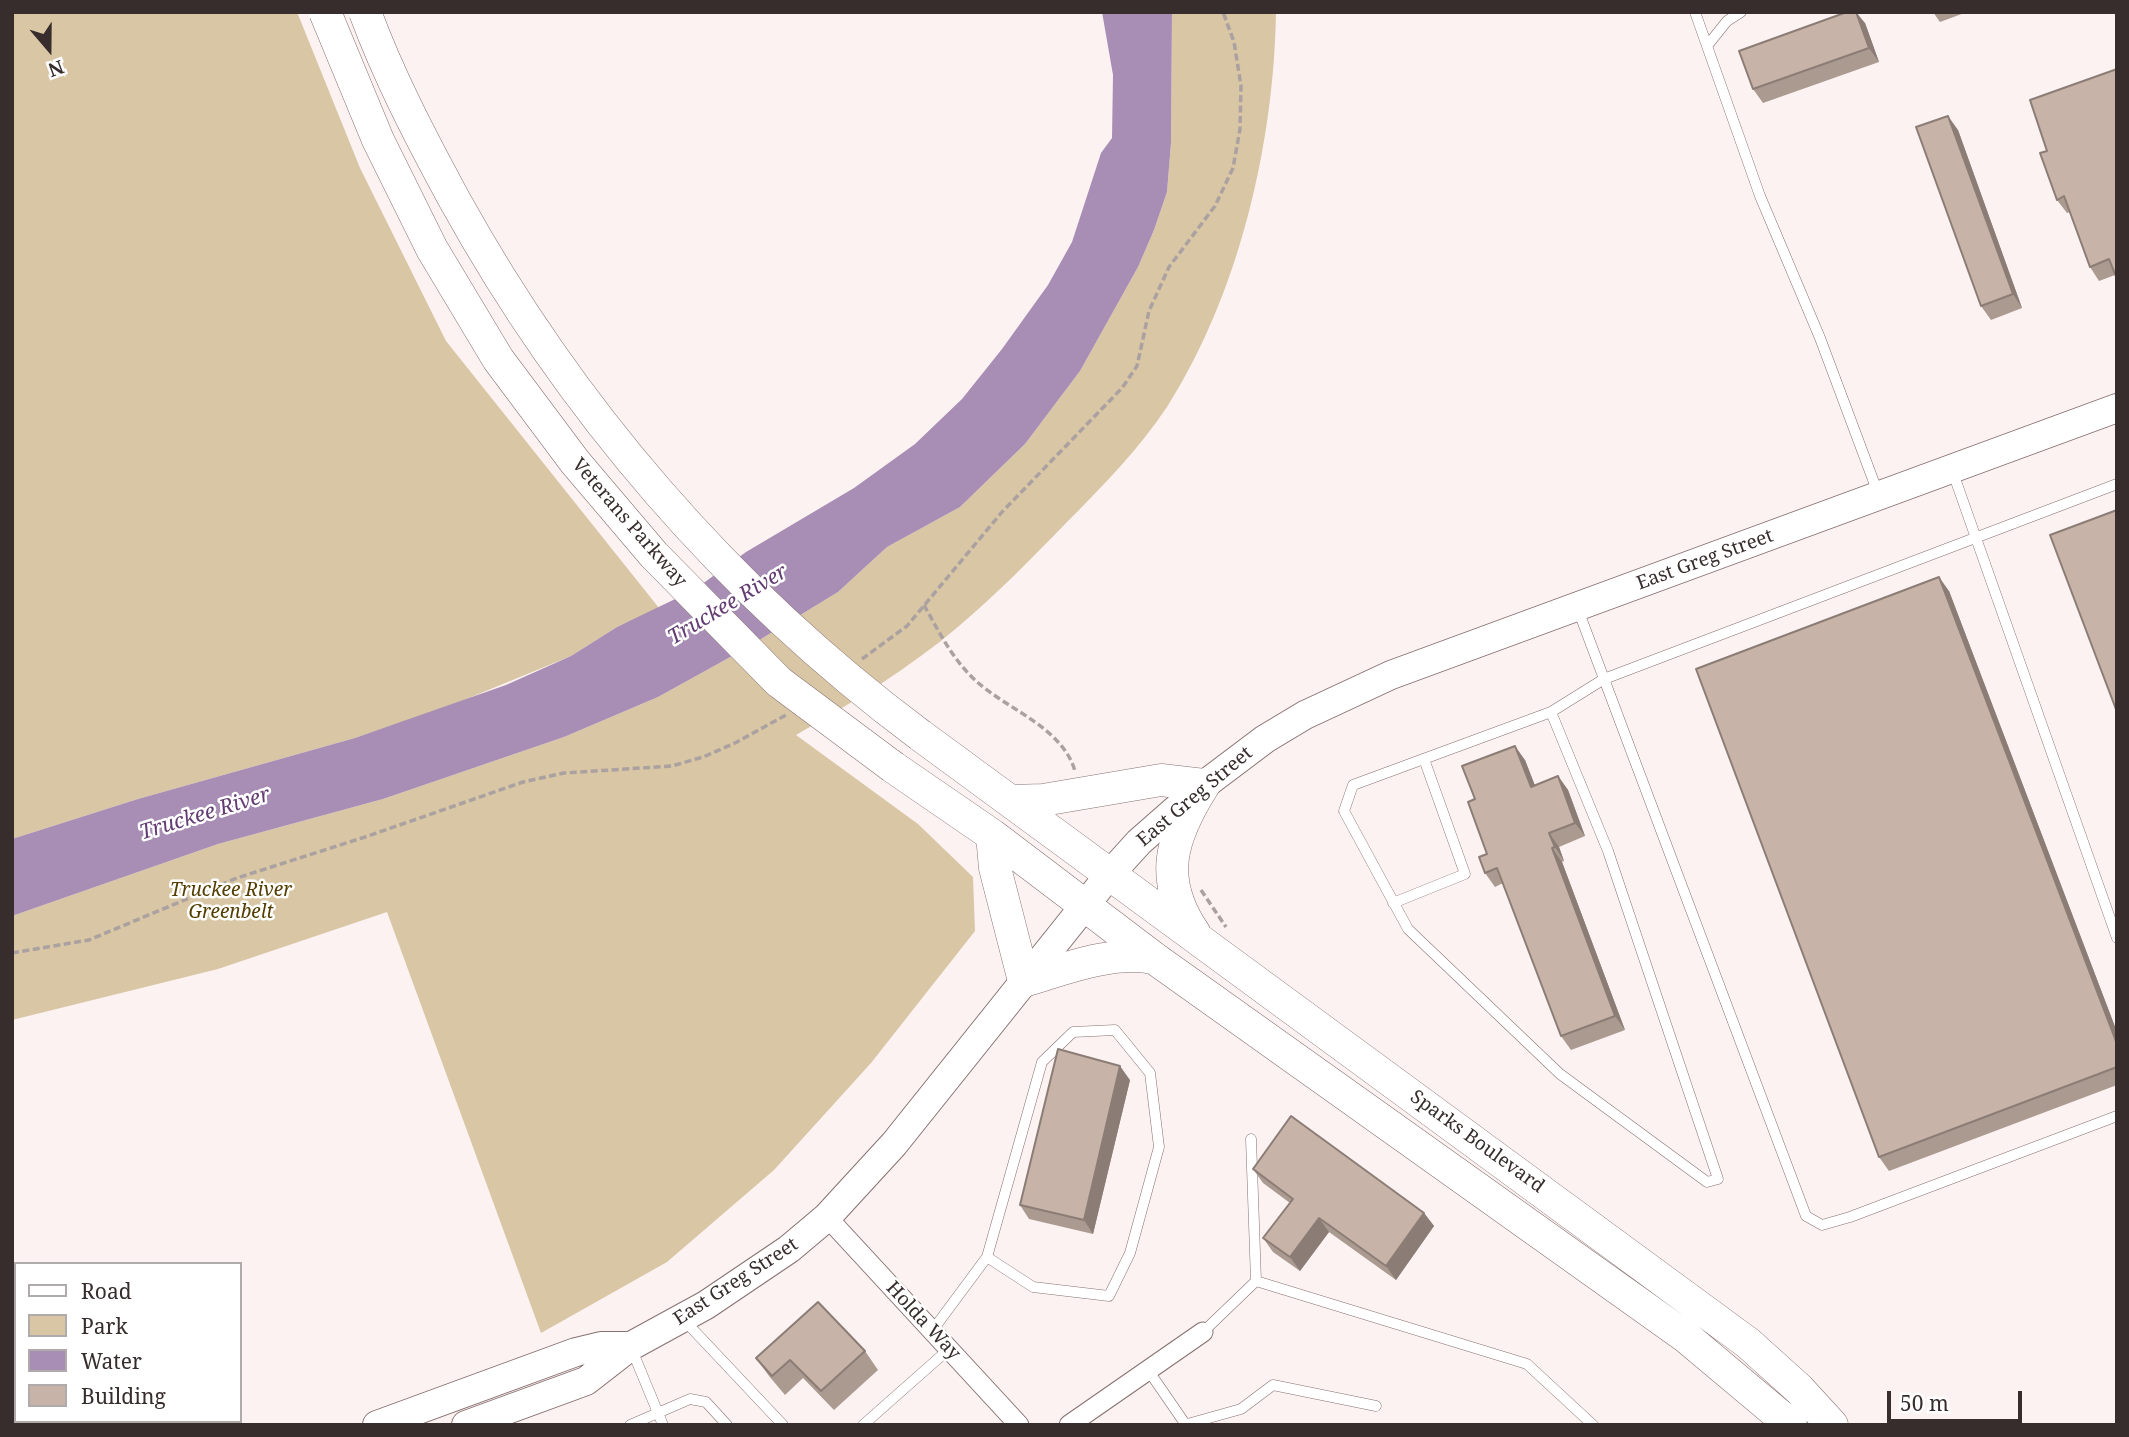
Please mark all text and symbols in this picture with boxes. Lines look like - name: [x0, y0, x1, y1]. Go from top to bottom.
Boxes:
- north arrow: [14, 14, 84, 84]
- text: N: [45, 54, 68, 84]
- street label: Veterans Parkway: [567, 454, 691, 592]
- street label: East Greg Street: [1634, 525, 1776, 595]
- water label: Truckee River: [664, 559, 792, 651]
- street label: East Greg Street: [1133, 742, 1257, 852]
- water label: Truckee River: [137, 782, 273, 846]
- park label: Truckee River Greenbelt: [170, 880, 292, 924]
- street label: Sparks Boulevard: [1406, 1086, 1548, 1198]
- street label: East Greg Street: [670, 1233, 802, 1331]
- legend: [14, 1262, 242, 1423]
- text: Road: [81, 1277, 132, 1305]
- street label: Holda Way: [881, 1277, 965, 1365]
- text: Park: [81, 1312, 128, 1340]
- text: Water: [81, 1347, 142, 1375]
- scale bar: [1891, 1378, 2026, 1422]
- text: Building: [81, 1382, 166, 1410]
- text: 50 m: [1900, 1389, 1949, 1417]

